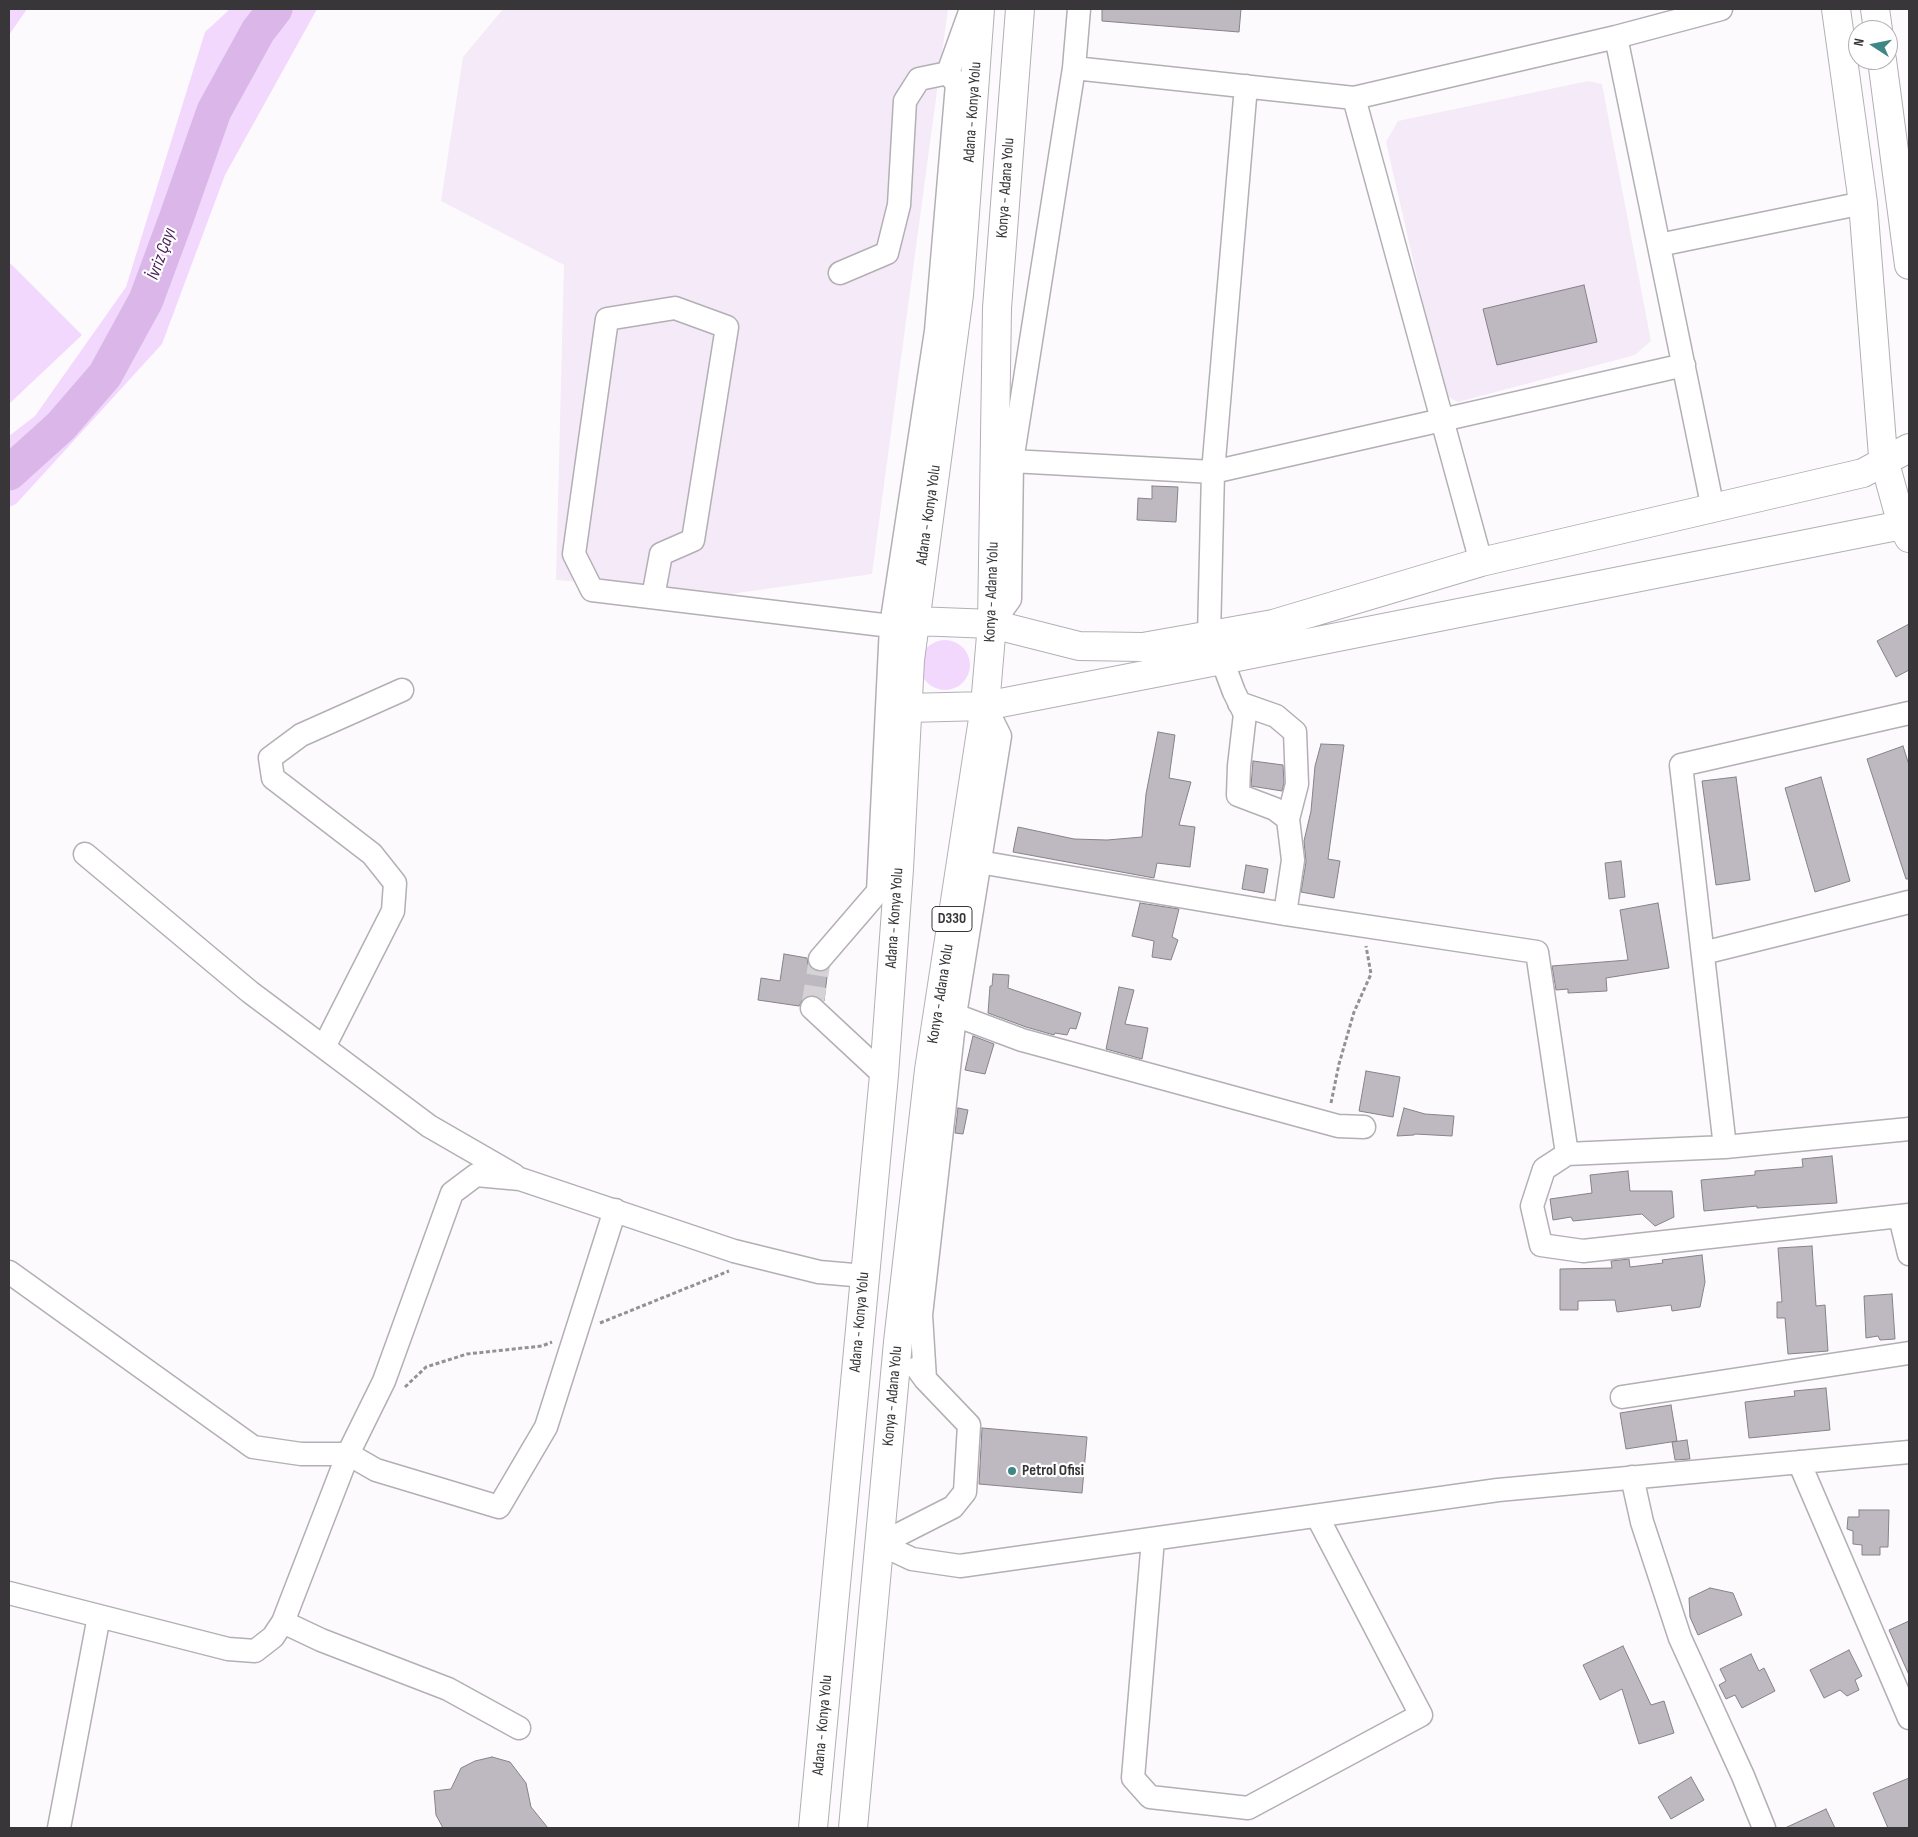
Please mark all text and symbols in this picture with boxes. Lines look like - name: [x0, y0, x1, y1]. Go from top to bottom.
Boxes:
- north arrow: [1848, 20, 1898, 70]
- text: N: [1850, 37, 1868, 48]
- street label: Adana - Konya Yolu: [960, 61, 986, 163]
- street label: Konya - Adana Yolu: [993, 137, 1019, 239]
- water label: İvriz Çayı: [143, 225, 181, 283]
- street label: Adana - Konya Yolu: [912, 464, 946, 566]
- street label: Konya - Adana Yolu: [981, 541, 1003, 643]
- street label: Adana - Konya Yolu: [882, 867, 908, 969]
- road number: D330: [932, 906, 972, 932]
- street label: Konya - Adana Yolu: [924, 943, 958, 1045]
- street label: Adana - Konya Yolu: [846, 1271, 874, 1373]
- street label: Konya - Adana Yolu: [879, 1345, 907, 1447]
- place label: Petrol Ofisi: [1022, 1461, 1084, 1481]
- marker: Petrol Ofisi: [1006, 1465, 1018, 1477]
- street label: Adana - Konya Yolu: [809, 1674, 837, 1776]

